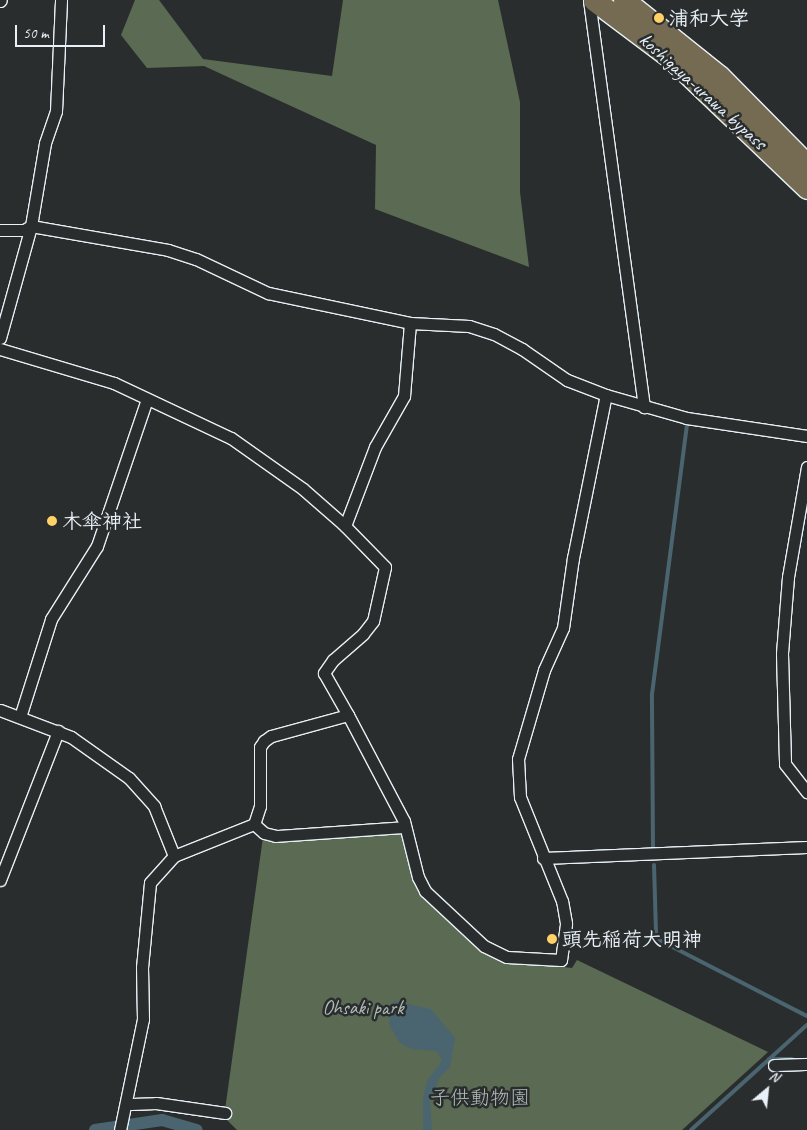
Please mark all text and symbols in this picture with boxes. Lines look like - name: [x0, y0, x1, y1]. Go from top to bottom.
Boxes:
- place label: 浦和大学: [669, 6, 749, 30]
- marker: 浦和大学: [653, 12, 665, 24]
- scale bar: [18, 15, 108, 47]
- text: 50 m: [23, 24, 49, 43]
- street label: koshigaya-urawa bypass: [634, 28, 772, 154]
- place label: 木傘神社: [62, 509, 142, 533]
- marker: 木傘神社: [46, 515, 58, 527]
- place label: 頭先稲荷大明神: [562, 927, 702, 951]
- marker: 頭先稲荷大明神: [546, 933, 558, 945]
- park label: Ohsaki park: [322, 995, 404, 1019]
- north arrow: [742, 1065, 792, 1115]
- text: N: [766, 1067, 782, 1086]
- park label: 子供動物園: [430, 1085, 530, 1109]

